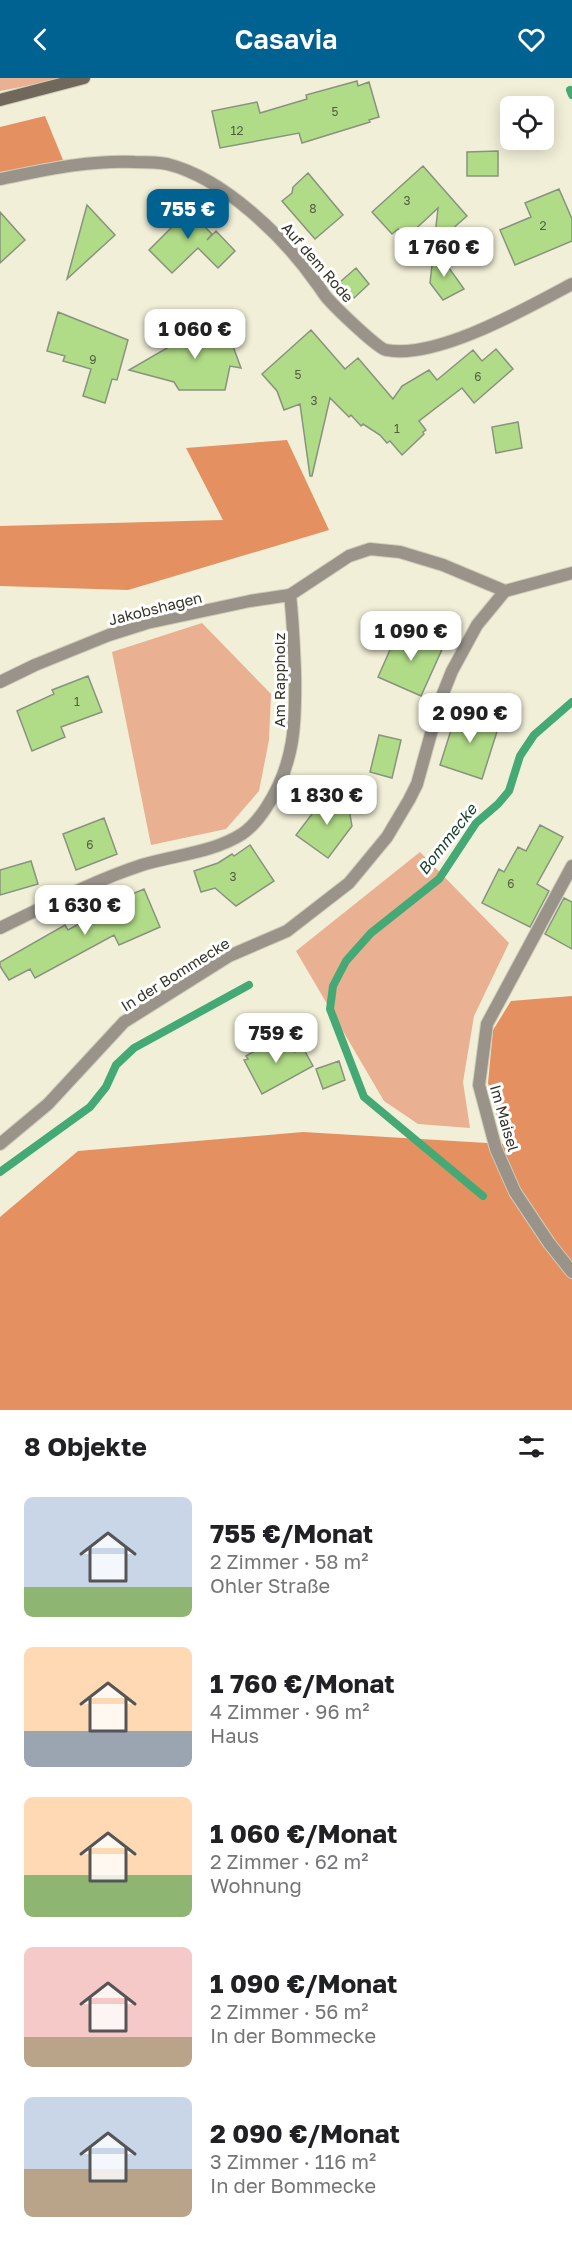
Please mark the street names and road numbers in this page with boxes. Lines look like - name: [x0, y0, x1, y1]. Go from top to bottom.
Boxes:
- street label: Auf dem Rode: [278, 218, 358, 306]
- street label: Jakobshagen: [106, 588, 204, 628]
- street label: Am Rappholz: [270, 632, 288, 727]
- street label: In der Bommecke: [117, 933, 233, 1015]
- street label: Im Maisel: [487, 1083, 523, 1154]

